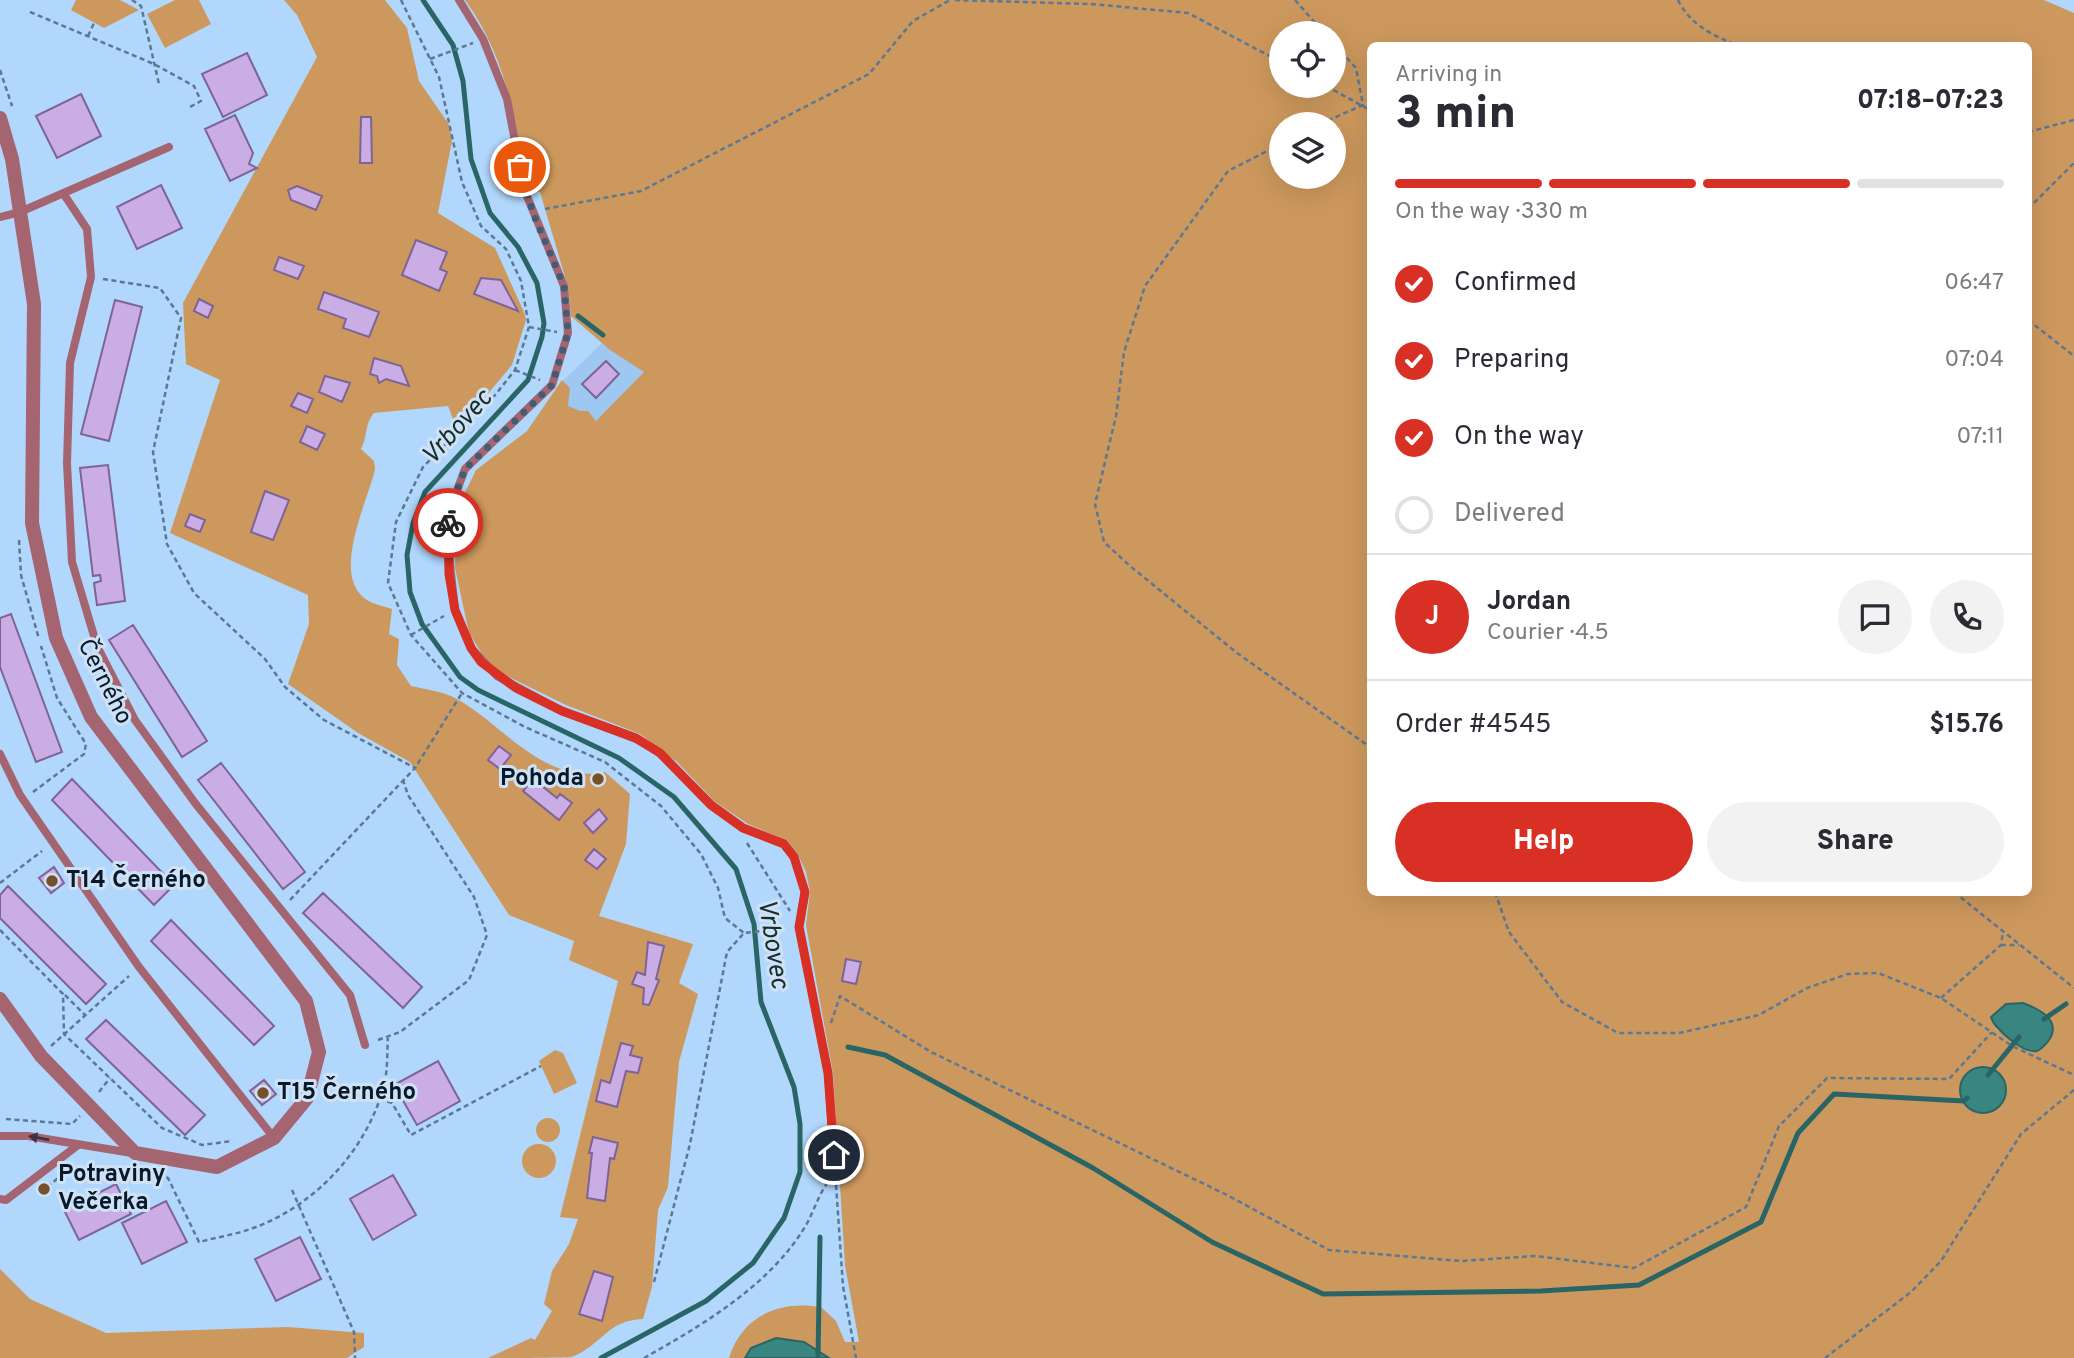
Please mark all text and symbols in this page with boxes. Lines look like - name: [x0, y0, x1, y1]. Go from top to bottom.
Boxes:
- map controls: [1269, 21, 1346, 189]
- button: locate: [1269, 21, 1346, 98]
- text: Arriving in: [1395, 61, 1502, 90]
- text: 07:18–07:23: [1857, 85, 2004, 118]
- text: 3 min: [1395, 86, 1516, 145]
- button: layers: [1269, 112, 1346, 189]
- pin: [490, 137, 550, 197]
- icon: bag: [501, 148, 539, 186]
- text: On the way · 330 m: [1395, 198, 1588, 227]
- icon: check: [1395, 265, 1433, 303]
- text: Confirmed: [1454, 267, 1577, 300]
- text: 06:47: [1944, 269, 2004, 298]
- icon: check: [1395, 342, 1433, 380]
- text: Preparing: [1454, 344, 1569, 377]
- text: 07:04: [1945, 346, 2004, 375]
- water label: Vrbovec: [415, 383, 501, 473]
- icon: check: [1395, 419, 1433, 457]
- text: On the way: [1454, 421, 1584, 454]
- text: 07:11: [1957, 423, 2004, 452]
- courier: [413, 488, 483, 558]
- text: Delivered: [1454, 498, 1565, 531]
- icon: bike: [429, 504, 467, 542]
- button: chat: [1838, 580, 1912, 654]
- button: phone: [1930, 580, 2004, 654]
- text: Jordan: [1487, 586, 1571, 619]
- text: J: [1425, 601, 1439, 634]
- text: Courier · 4.5: [1487, 619, 1609, 648]
- street label: Černého: [70, 633, 140, 730]
- text: Order #4545: [1395, 709, 1552, 742]
- text: $15.76: [1929, 709, 2004, 742]
- place label: Pohoda: [500, 764, 584, 794]
- marker: Pohoda: [590, 771, 606, 787]
- button: Help: [1395, 802, 1693, 882]
- button: Share: [1707, 802, 2004, 882]
- place label: T14 Černého: [66, 864, 206, 896]
- marker: T14 Černého: [44, 873, 60, 889]
- water label: Vrbovec: [749, 897, 795, 992]
- place label: T15 Černého: [277, 1076, 416, 1108]
- marker: T15 Černého: [255, 1085, 271, 1101]
- pin: [804, 1125, 864, 1185]
- one-way arrow: [28, 1132, 50, 1143]
- icon: home: [815, 1136, 853, 1174]
- place label: Potraviny Večerka: [58, 1160, 166, 1218]
- marker: Potraviny Večerka: [36, 1181, 52, 1197]

